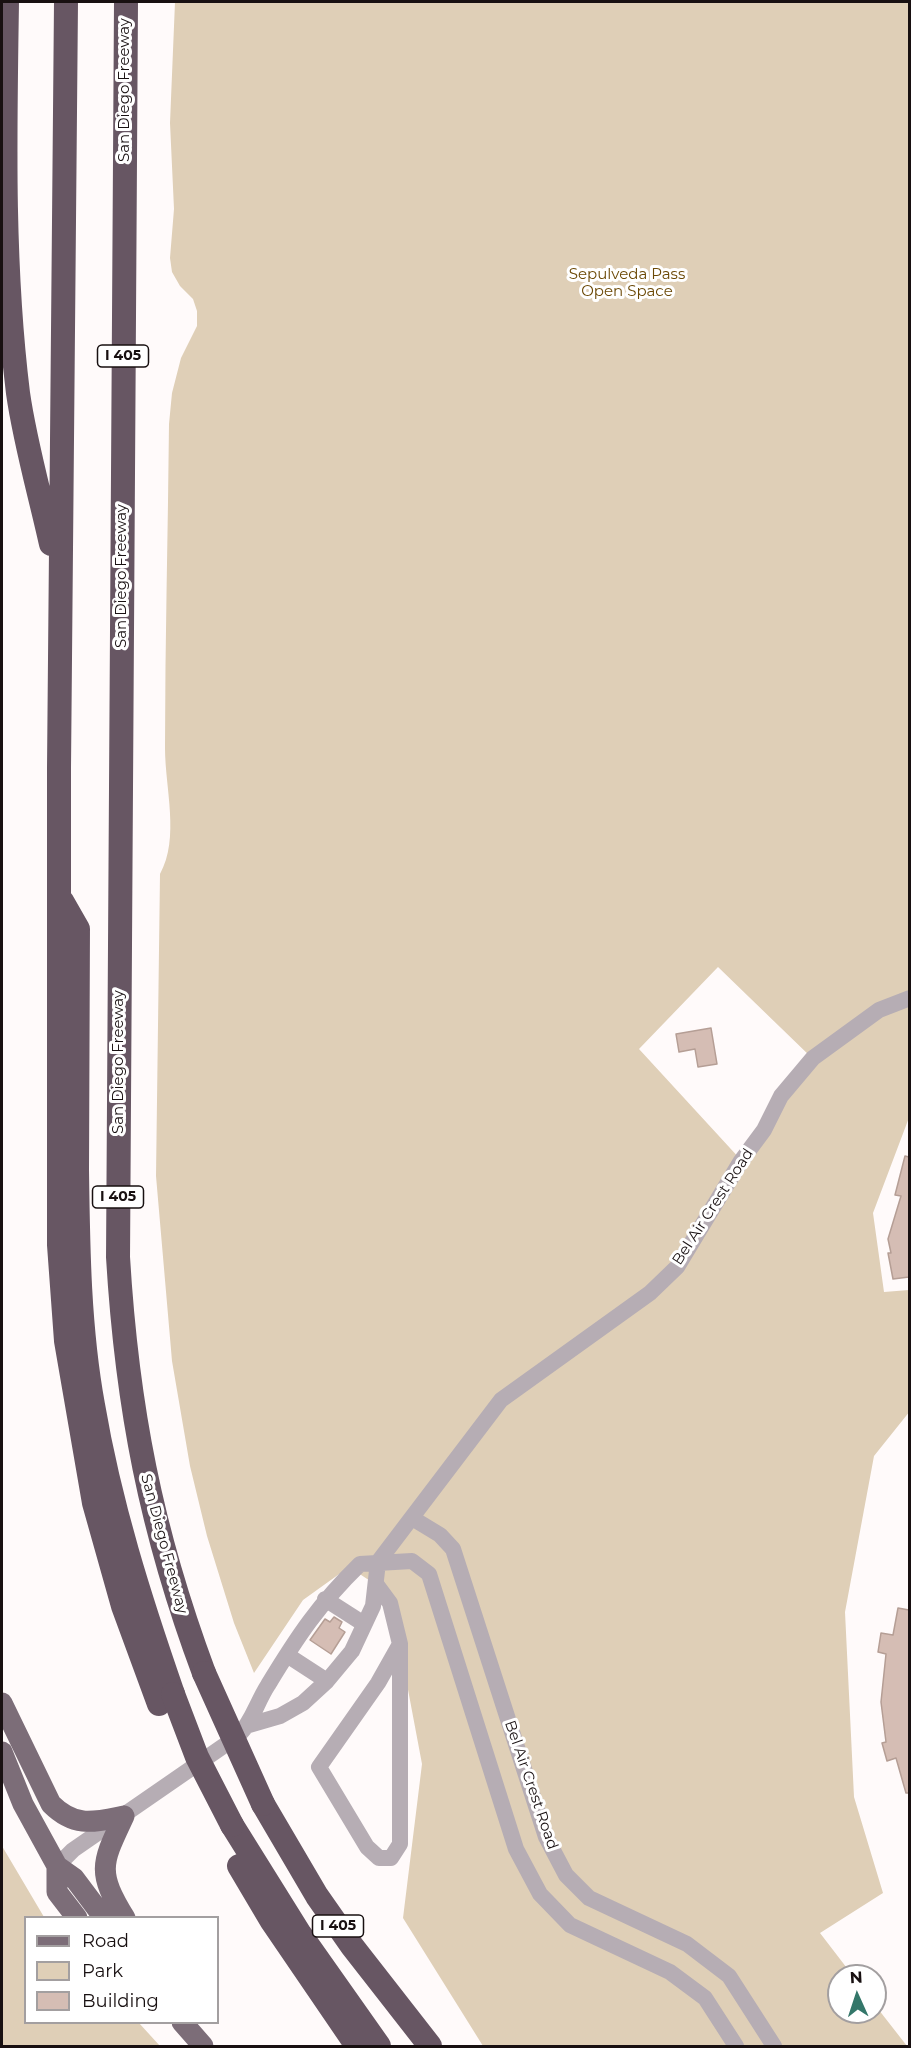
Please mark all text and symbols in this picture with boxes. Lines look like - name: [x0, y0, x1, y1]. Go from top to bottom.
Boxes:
- street label: San Diego Freeway: [116, 18, 134, 162]
- park label: Sepulveda Pass Open Space: [569, 266, 685, 301]
- road number: I 405: [98, 345, 148, 367]
- street label: San Diego Freeway: [113, 504, 131, 648]
- street label: San Diego Freeway: [110, 990, 128, 1134]
- street label: Bel Air Crest Road: [669, 1145, 757, 1269]
- road number: I 405: [92, 1186, 144, 1208]
- street label: San Diego Freeway: [137, 1472, 191, 1616]
- street label: Bel Air Crest Road: [500, 1718, 562, 1852]
- road number: I 405: [312, 1915, 364, 1937]
- legend: [24, 1916, 219, 2024]
- text: Road: [82, 1930, 129, 1952]
- text: Park: [82, 1960, 123, 1982]
- north arrow: [827, 1964, 887, 2024]
- text: N: [849, 1968, 863, 1987]
- text: Building: [82, 1990, 159, 2012]

